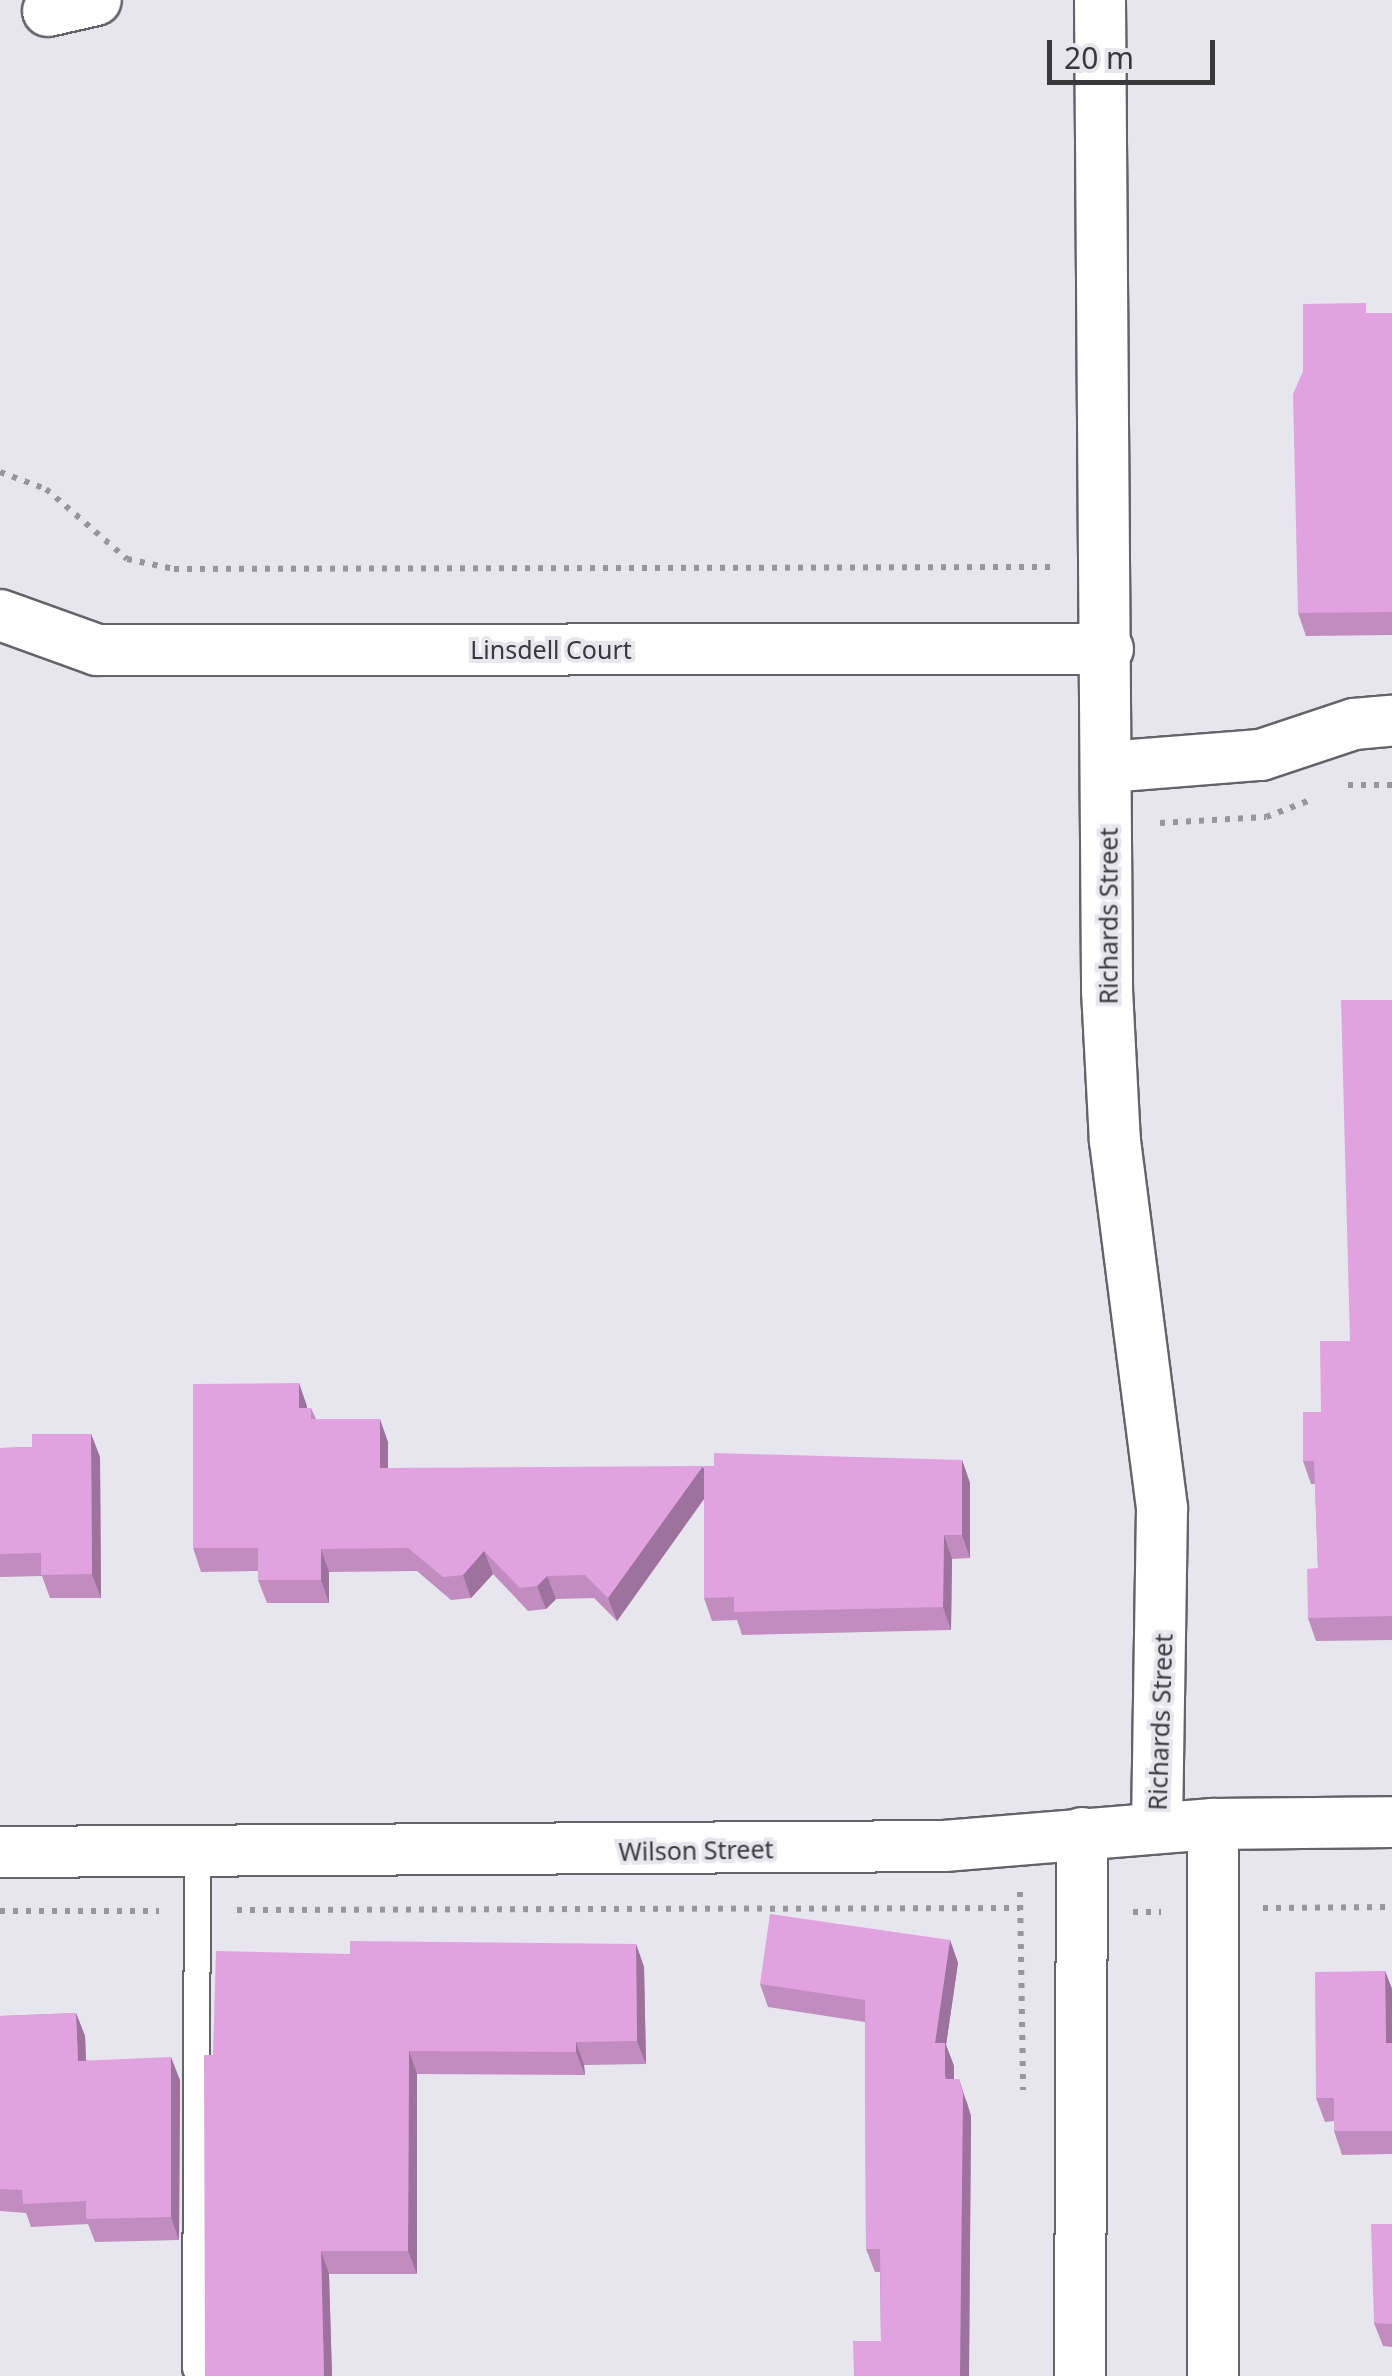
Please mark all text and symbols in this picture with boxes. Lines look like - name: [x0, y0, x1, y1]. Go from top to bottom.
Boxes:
- scale bar: [1052, 20, 1220, 82]
- text: 20 m: [1064, 37, 1134, 78]
- street label: Linsdell Court: [470, 634, 632, 664]
- street label: Richards Street: [1093, 828, 1123, 1004]
- street label: Richards Street: [1142, 1633, 1178, 1811]
- street label: Wilson Street: [618, 1834, 774, 1866]

